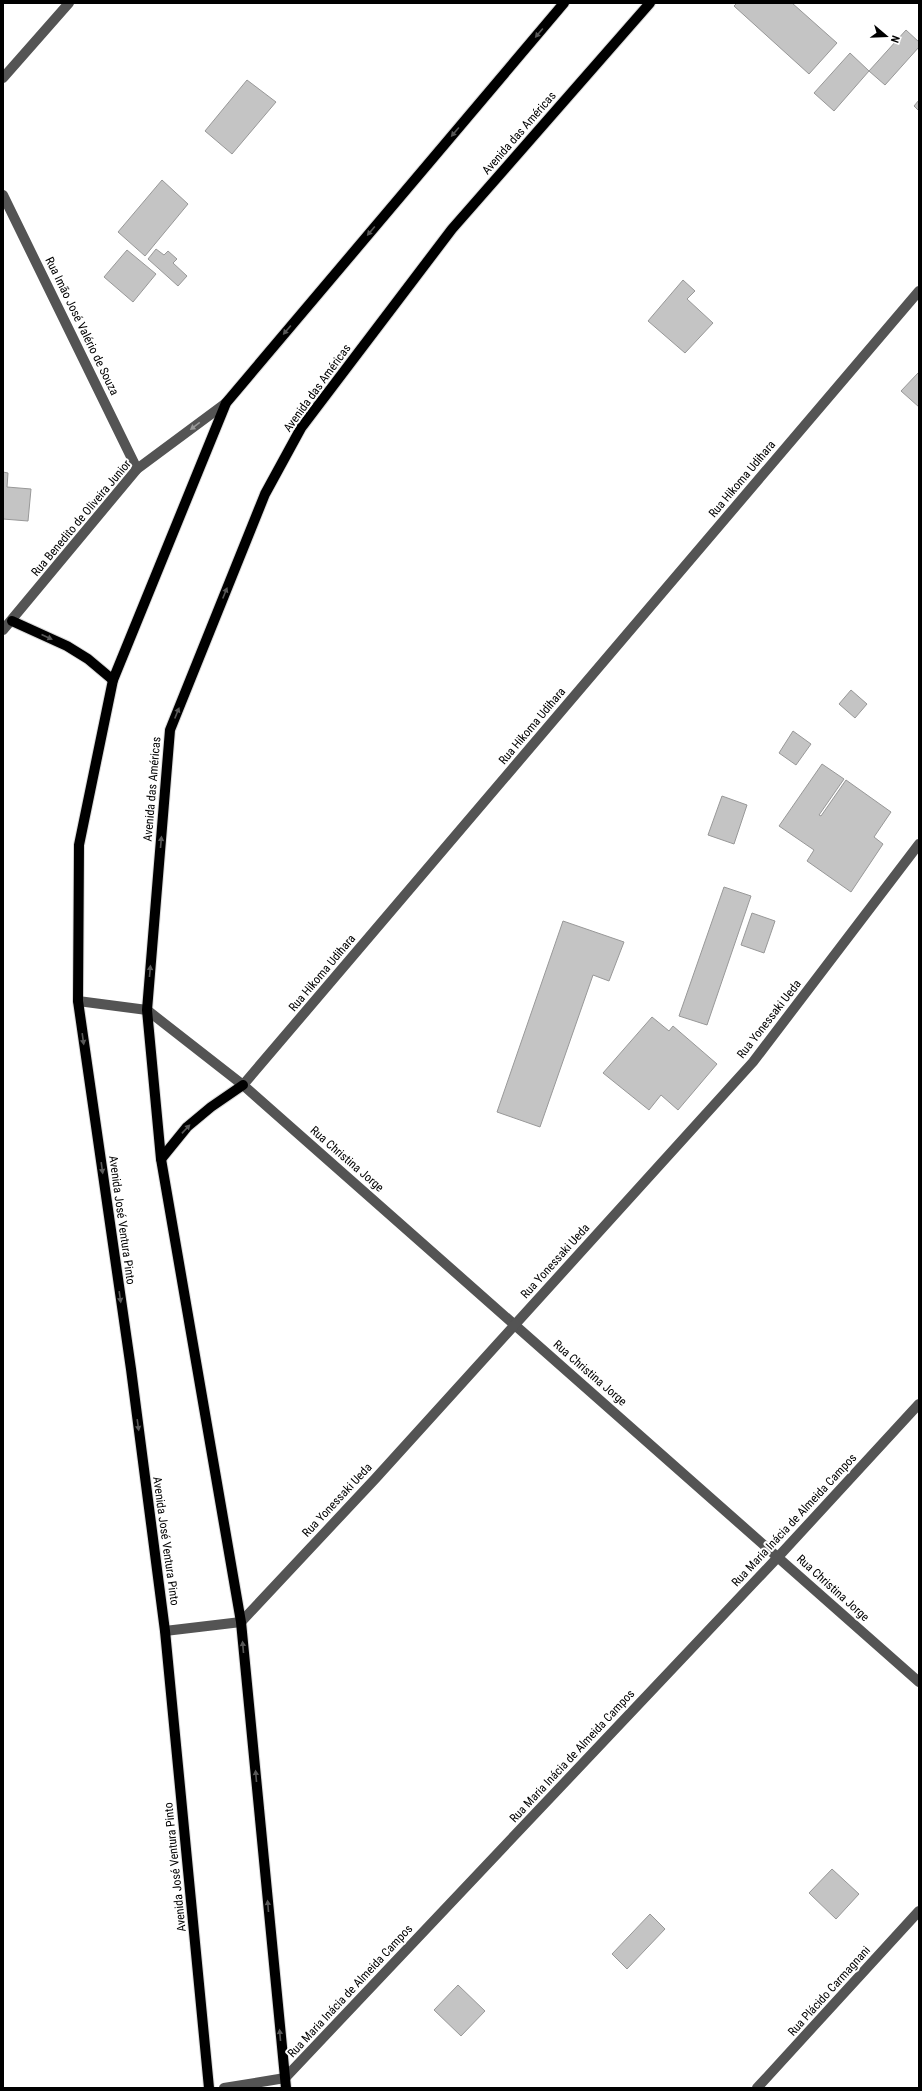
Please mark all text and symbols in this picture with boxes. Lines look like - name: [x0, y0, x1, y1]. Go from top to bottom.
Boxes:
- north arrow: [866, 16, 906, 56]
- one-way arrow: [535, 27, 544, 38]
- text: N: [888, 34, 902, 45]
- street label: Avenida das Américas: [479, 89, 559, 177]
- one-way arrow: [451, 127, 460, 137]
- one-way arrow: [367, 226, 376, 236]
- street label: Rua Imão José Valério de Souza: [42, 255, 122, 398]
- one-way arrow: [283, 325, 292, 336]
- street label: Avenida das Américas: [280, 341, 354, 435]
- one-way arrow: [189, 422, 200, 430]
- street label: Rua Hikoma Udihara: [706, 438, 778, 520]
- street label: Rua Benedito de Oliveira Junior: [28, 457, 134, 579]
- one-way arrow: [222, 587, 228, 598]
- one-way arrow: [42, 634, 53, 640]
- street label: Rua Hikoma Udihara: [496, 685, 568, 767]
- one-way arrow: [174, 707, 180, 719]
- street label: Avenida das Américas: [140, 736, 164, 842]
- one-way arrow: [157, 836, 164, 848]
- street label: Rua Hikoma Udihara: [286, 932, 358, 1014]
- one-way arrow: [147, 965, 154, 977]
- street label: Rua Yonessaki Ueda: [734, 977, 804, 1061]
- one-way arrow: [80, 1033, 86, 1045]
- street label: Rua Christina Jorge: [307, 1123, 387, 1195]
- one-way arrow: [181, 1124, 190, 1133]
- street label: Avenida José Ventura Pinto: [106, 1155, 138, 1285]
- one-way arrow: [99, 1162, 105, 1174]
- street label: Rua Yonessaki Ueda: [518, 1221, 592, 1301]
- one-way arrow: [117, 1291, 123, 1303]
- street label: Rua Christina Jorge: [550, 1337, 630, 1409]
- one-way arrow: [135, 1419, 141, 1432]
- street label: Rua Maria Inácia de Almeida Campos: [729, 1451, 859, 1589]
- street label: Rua Yonessaki Ueda: [299, 1460, 375, 1540]
- street label: Avenida José Ventura Pinto: [150, 1476, 182, 1606]
- street label: Rua Christina Jorge: [794, 1552, 872, 1624]
- one-way arrow: [240, 1641, 247, 1653]
- street label: Rua Maria Inácia de Almeida Campos: [507, 1687, 637, 1825]
- one-way arrow: [252, 1770, 259, 1783]
- street label: Avenida José Ventura Pinto: [161, 1802, 189, 1932]
- one-way arrow: [265, 1900, 271, 1912]
- street label: Rua Maria Inácia de Almeida Campos: [285, 1922, 415, 2060]
- street label: Rua Plácido Carmagnani: [785, 1943, 873, 2039]
- one-way arrow: [277, 2029, 284, 2041]

